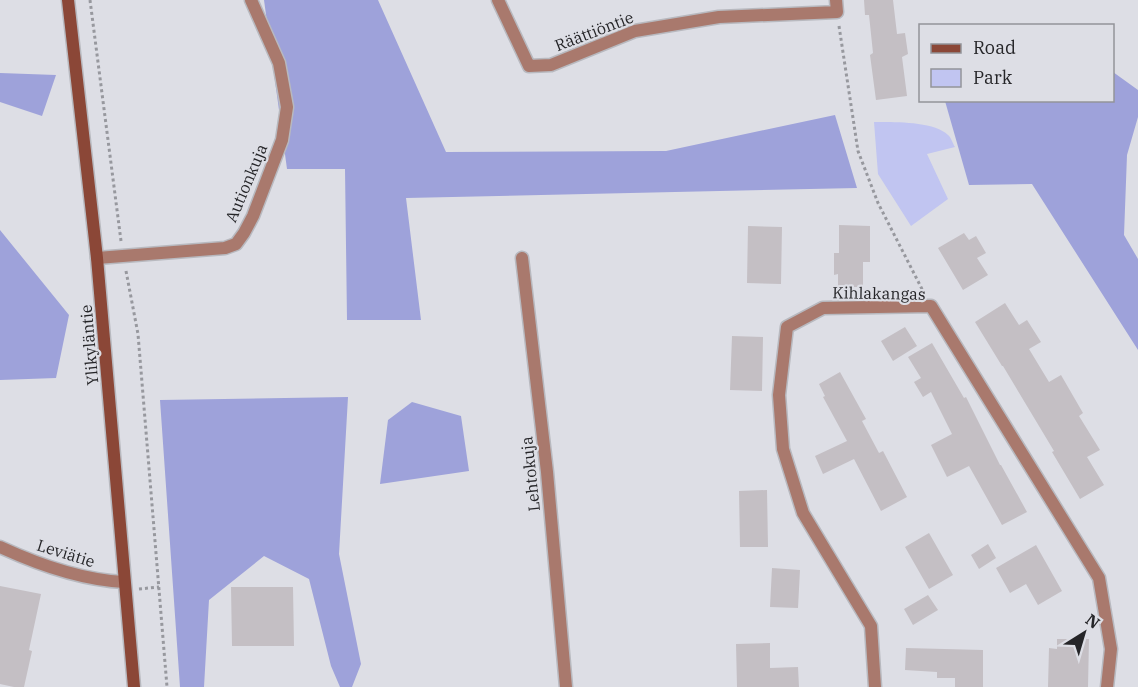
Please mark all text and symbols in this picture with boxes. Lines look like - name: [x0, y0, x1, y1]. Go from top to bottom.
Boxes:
- street label: Räättiöntie: [552, 7, 636, 55]
- legend: [919, 24, 1114, 102]
- text: Road: [973, 36, 1016, 59]
- text: Park: [973, 66, 1013, 89]
- street label: Autionkuja: [221, 141, 272, 225]
- street label: Kihlakangas: [832, 282, 926, 304]
- street label: Ylikyläntie: [76, 304, 102, 386]
- street label: Lehtokuja: [516, 435, 544, 513]
- street label: Leviätie: [35, 535, 97, 571]
- north arrow: [1054, 603, 1114, 663]
- text: N: [1082, 609, 1104, 633]

